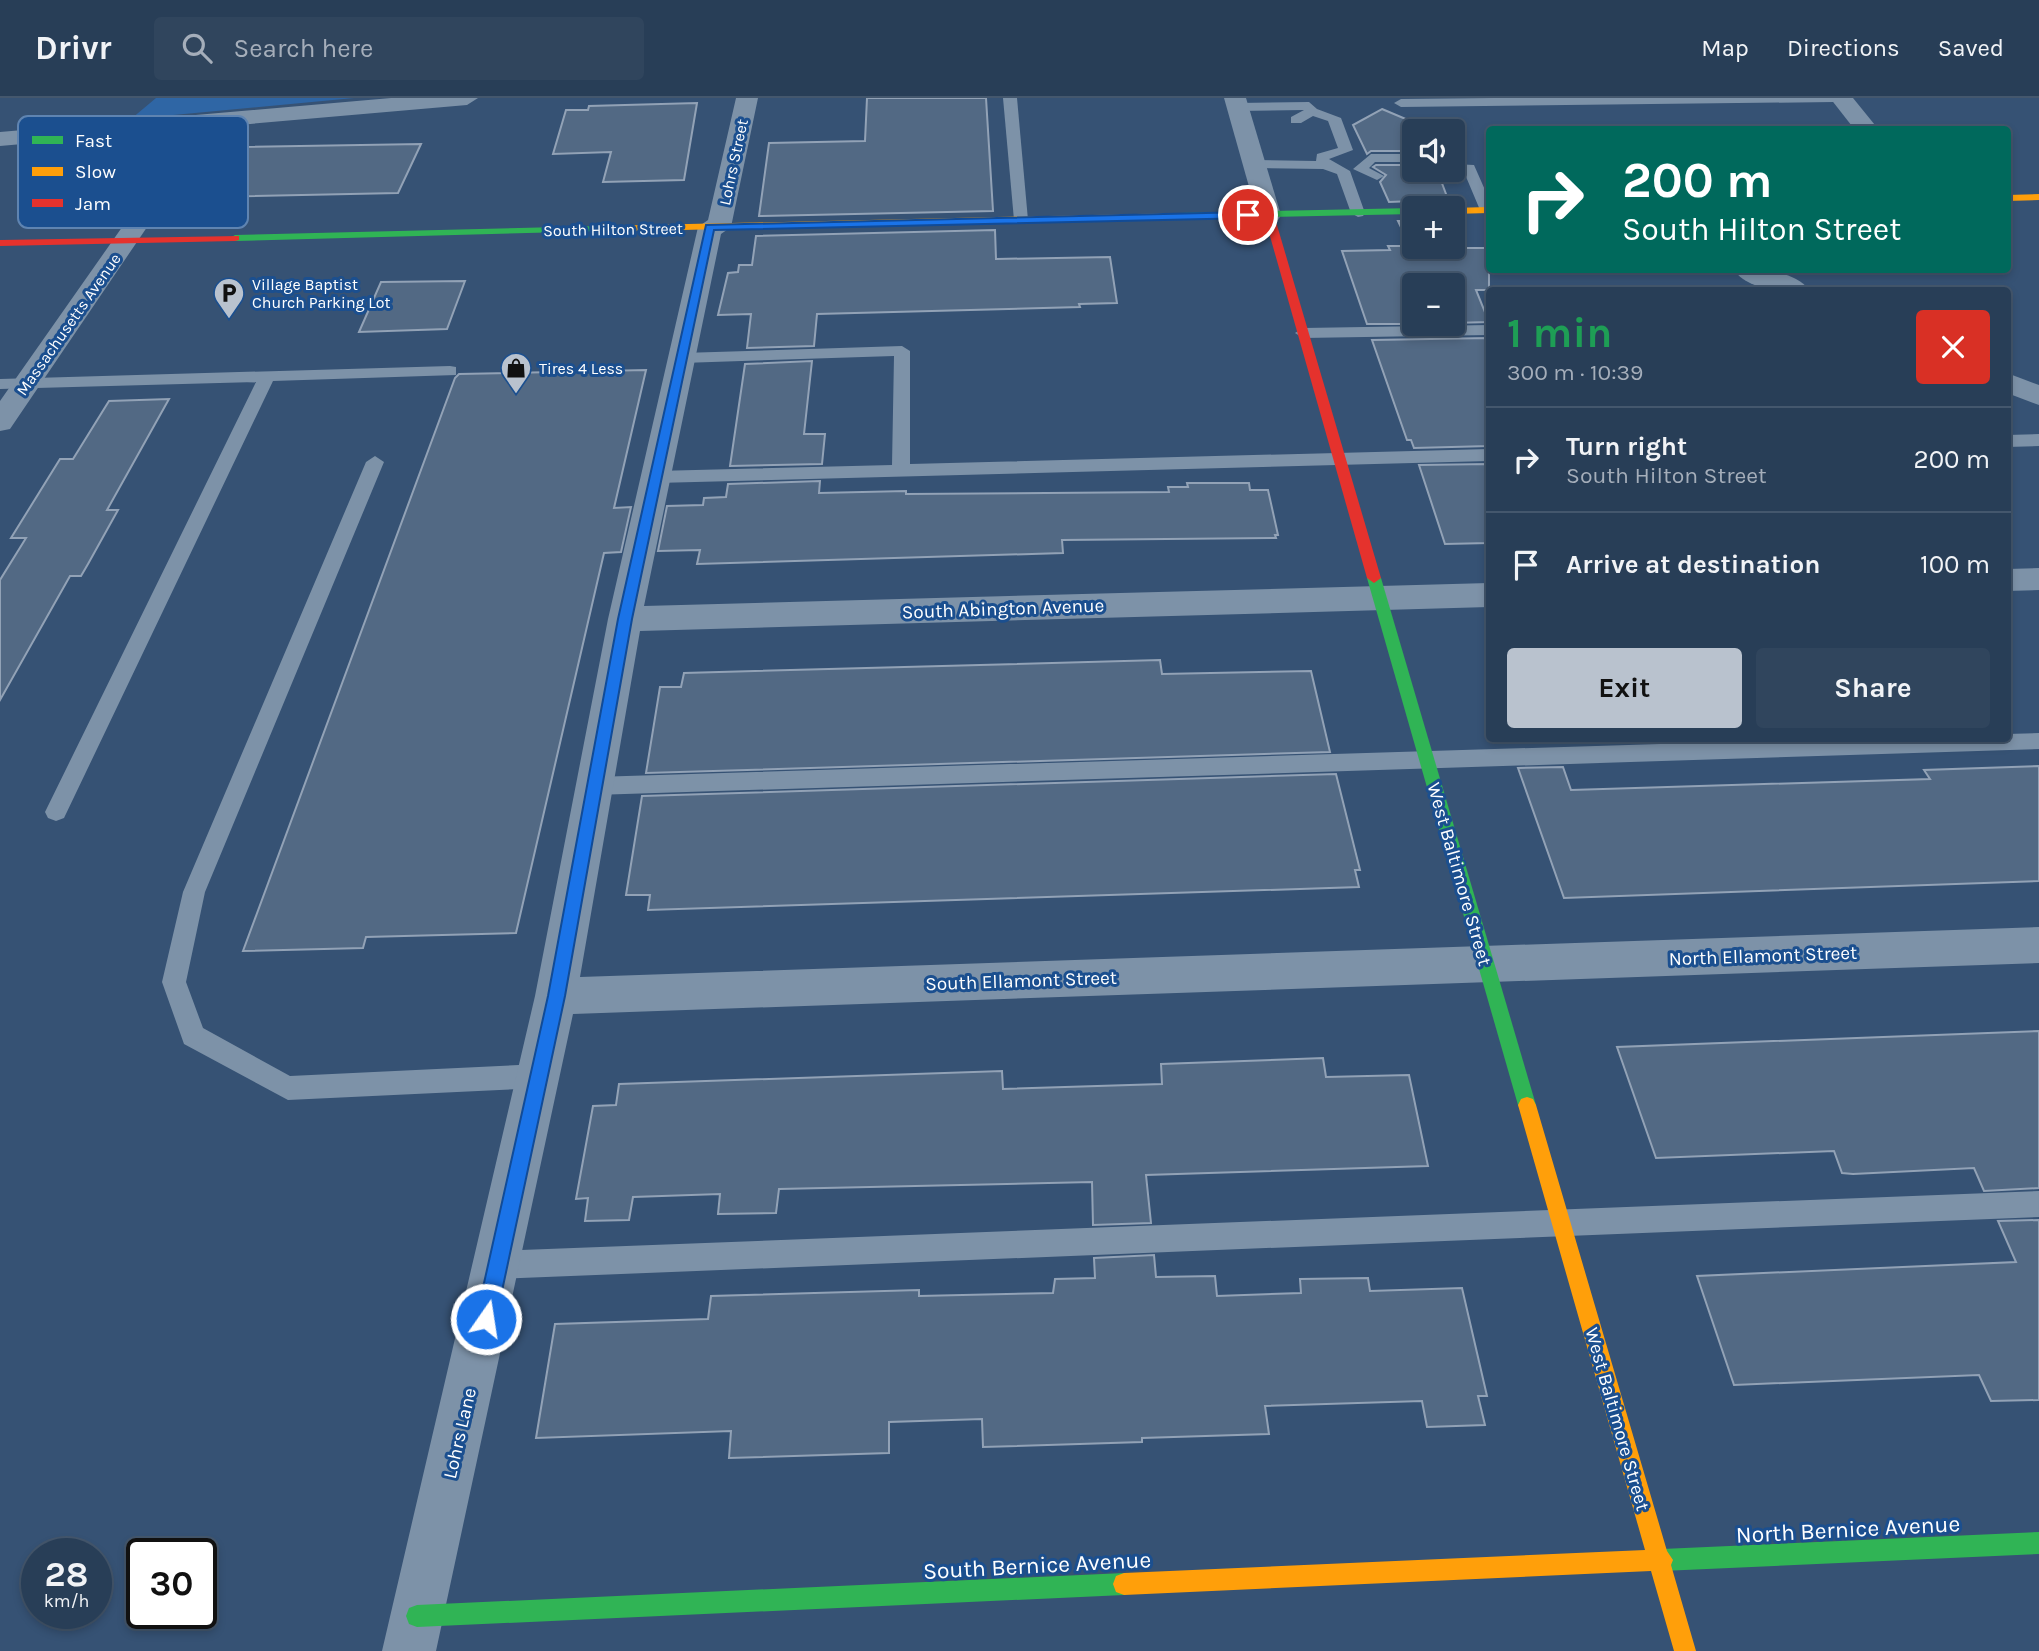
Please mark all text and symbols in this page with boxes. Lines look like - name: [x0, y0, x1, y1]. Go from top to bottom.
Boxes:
- search box: [154, 17, 644, 80]
- text: Drivr: [35, 29, 112, 67]
- icon: search: [178, 29, 216, 67]
- text: Search here: [234, 33, 373, 64]
- text: Map: [1701, 34, 1749, 62]
- text: Directions: [1787, 34, 1900, 62]
- text: Saved: [1938, 34, 2004, 62]
- legend: [18, 116, 248, 228]
- street label: Lohrs Street: [715, 117, 752, 207]
- map controls: [1402, 119, 1465, 336]
- button: sound: [1402, 119, 1465, 182]
- text: Fast: [75, 130, 112, 152]
- text: 200 m: [1622, 152, 1773, 209]
- icon: right: [1507, 154, 1598, 245]
- text: Slow: [75, 161, 116, 183]
- pin: [1218, 185, 1278, 245]
- text: Jam: [75, 193, 111, 215]
- icon: arrive: [1229, 196, 1267, 234]
- button: +: [1402, 196, 1465, 259]
- text: South Hilton Street: [1622, 211, 1901, 248]
- street label: South Hilton Street: [543, 219, 683, 240]
- street label: Massachusetts Avenue: [12, 250, 125, 399]
- button: −: [1402, 273, 1465, 336]
- place label: Village Baptist Church Parking Lot: [252, 275, 391, 312]
- parking icon: Village Baptist Church Parking Lot: [212, 276, 246, 320]
- text: 1 min: [1507, 308, 1612, 358]
- button: close: [1916, 310, 1990, 384]
- shop icon: Tires 4 Less: [499, 351, 533, 395]
- place label: Tires 4 Less: [539, 359, 623, 378]
- text: 300 m · 10:39: [1507, 359, 1643, 386]
- text: Turn right: [1566, 431, 1687, 462]
- icon: right: [1507, 441, 1545, 479]
- text: 200 m: [1914, 444, 1990, 475]
- text: South Hilton Street: [1566, 462, 1767, 489]
- icon: arrive: [1507, 546, 1545, 584]
- text: Arrive at destination: [1566, 549, 1820, 580]
- text: 100 m: [1920, 549, 1990, 580]
- street label: South Abington Avenue: [901, 594, 1105, 624]
- button: Exit: [1507, 648, 1742, 728]
- button: Share: [1756, 648, 1990, 728]
- street label: West Baltimore Street: [1422, 780, 1496, 968]
- street label: North Ellamont Street: [1668, 942, 1858, 970]
- street label: South Ellamont Street: [925, 967, 1117, 995]
- position arrow: [449, 1282, 523, 1356]
- street label: West Baltimore Street: [1580, 1325, 1654, 1513]
- street label: Lohrs Lane: [439, 1386, 481, 1481]
- street label: North Bernice Avenue: [1735, 1510, 1961, 1549]
- speed limit sign: 30: [126, 1538, 217, 1629]
- street label: South Bernice Avenue: [922, 1546, 1152, 1585]
- text: 28: [45, 1554, 88, 1595]
- text: km/h: [44, 1590, 89, 1612]

